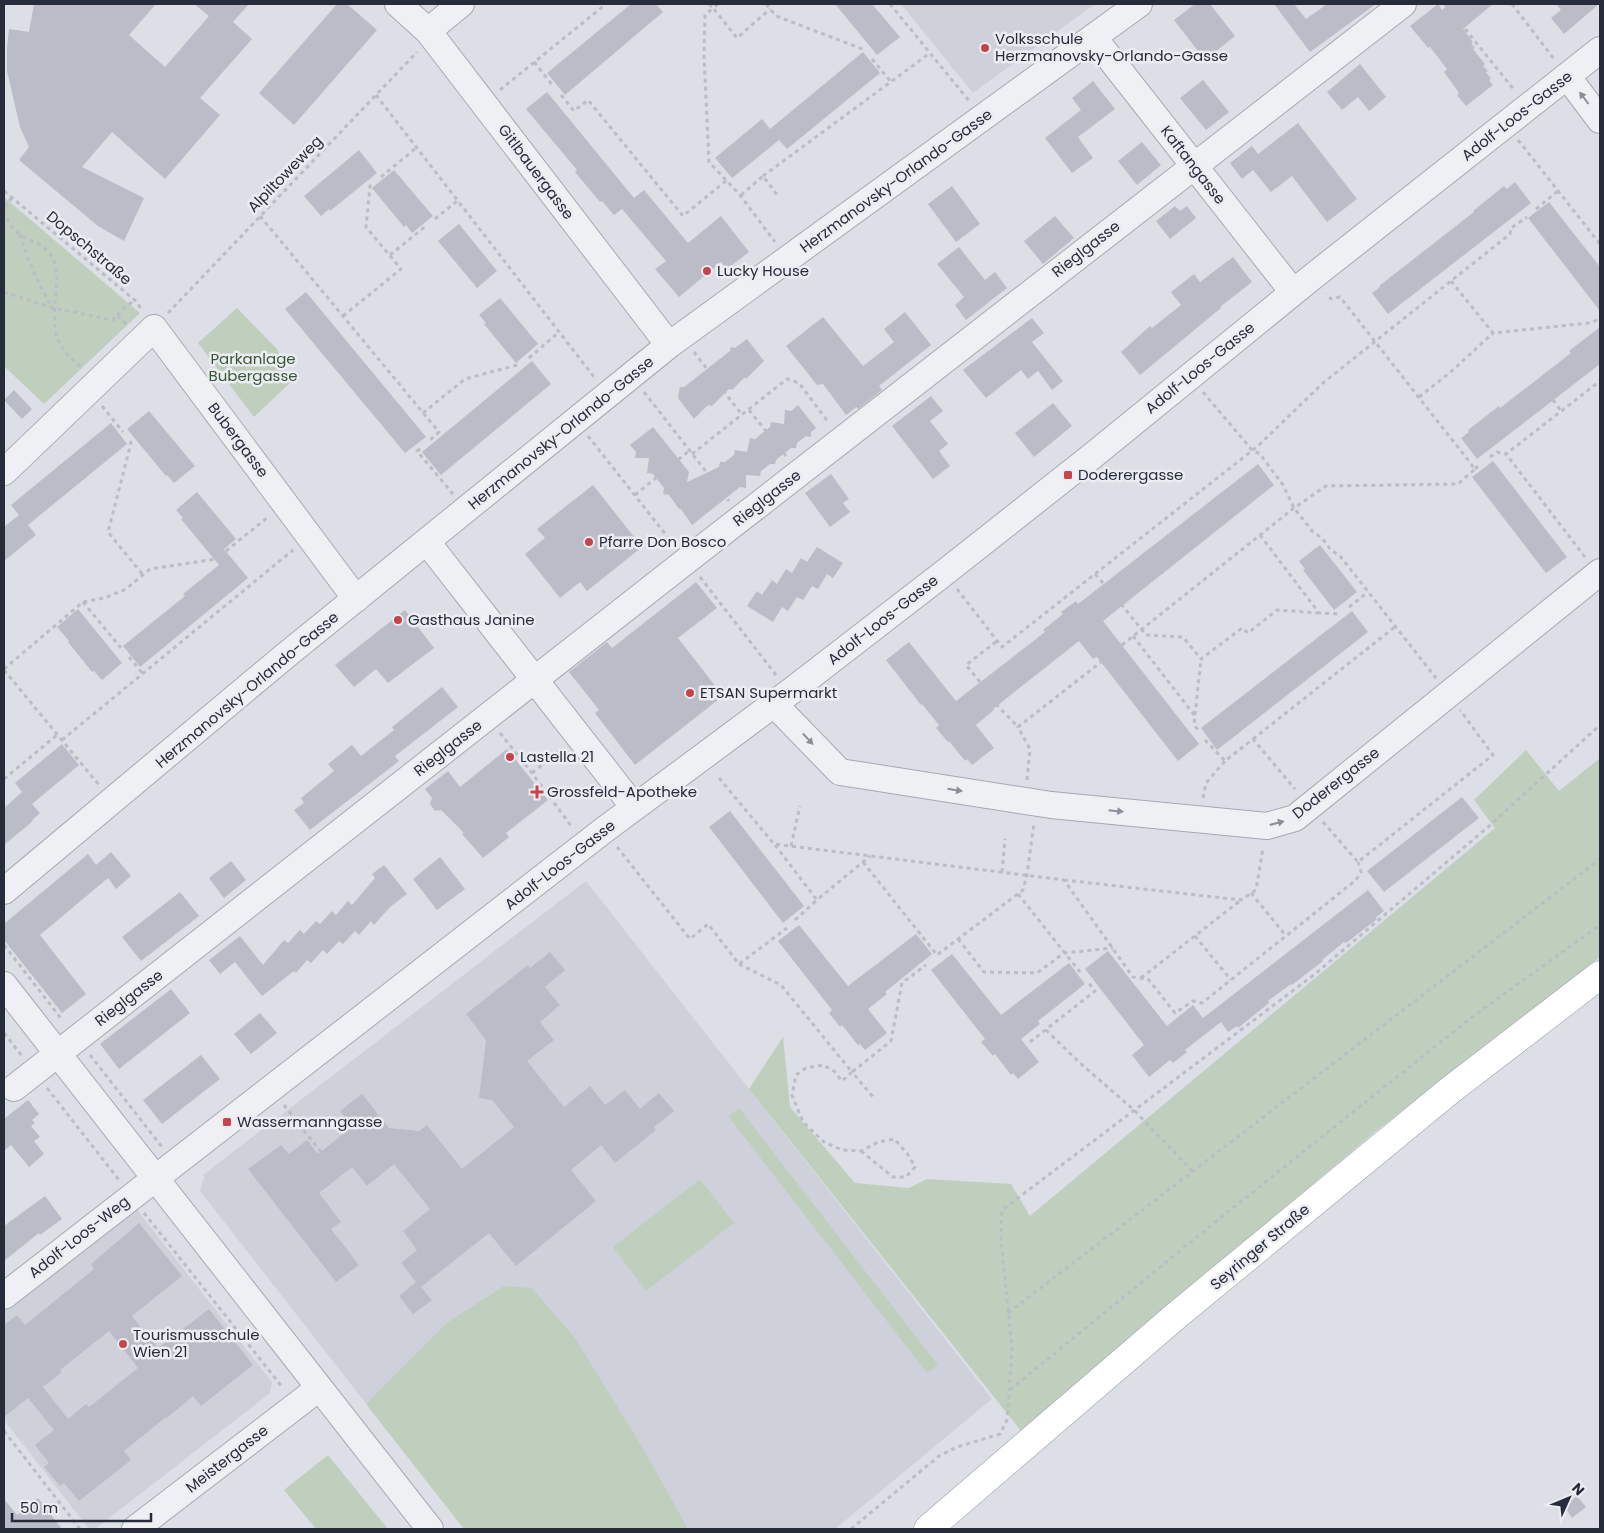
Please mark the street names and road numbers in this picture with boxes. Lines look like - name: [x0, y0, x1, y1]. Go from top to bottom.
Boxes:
- street label: Adolf-Loos-Gasse: [1457, 66, 1576, 166]
- street label: Herzmanovsky-Orlando-Gasse: [795, 104, 996, 258]
- street label: Gitlbauergasse: [494, 120, 579, 224]
- street label: Kaftangasse: [1156, 121, 1231, 208]
- street label: Alpiltoweweg: [242, 130, 327, 217]
- street label: Dopschstraße: [42, 206, 136, 290]
- street label: Rieglgasse: [1047, 215, 1124, 282]
- street label: Adolf-Loos-Gasse: [1141, 317, 1259, 418]
- street label: Herzmanovsky-Orlando-Gasse: [463, 351, 658, 514]
- street label: Bubergasse: [203, 398, 274, 482]
- street label: Rieglgasse: [728, 464, 805, 531]
- street label: Adolf-Loos-Gasse: [823, 570, 942, 670]
- street label: Herzmanovsky-Orlando-Gasse: [151, 607, 343, 773]
- street label: Rieglgasse: [409, 714, 486, 781]
- street label: Doderergasse: [1288, 742, 1384, 823]
- street label: Adolf-Loos-Gasse: [500, 815, 619, 915]
- street label: Rieglgasse: [90, 964, 167, 1031]
- street label: Adolf-Loos-Weg: [24, 1191, 133, 1283]
- street label: Seyringer Straße: [1205, 1199, 1314, 1295]
- street label: Meistergasse: [181, 1420, 272, 1497]

